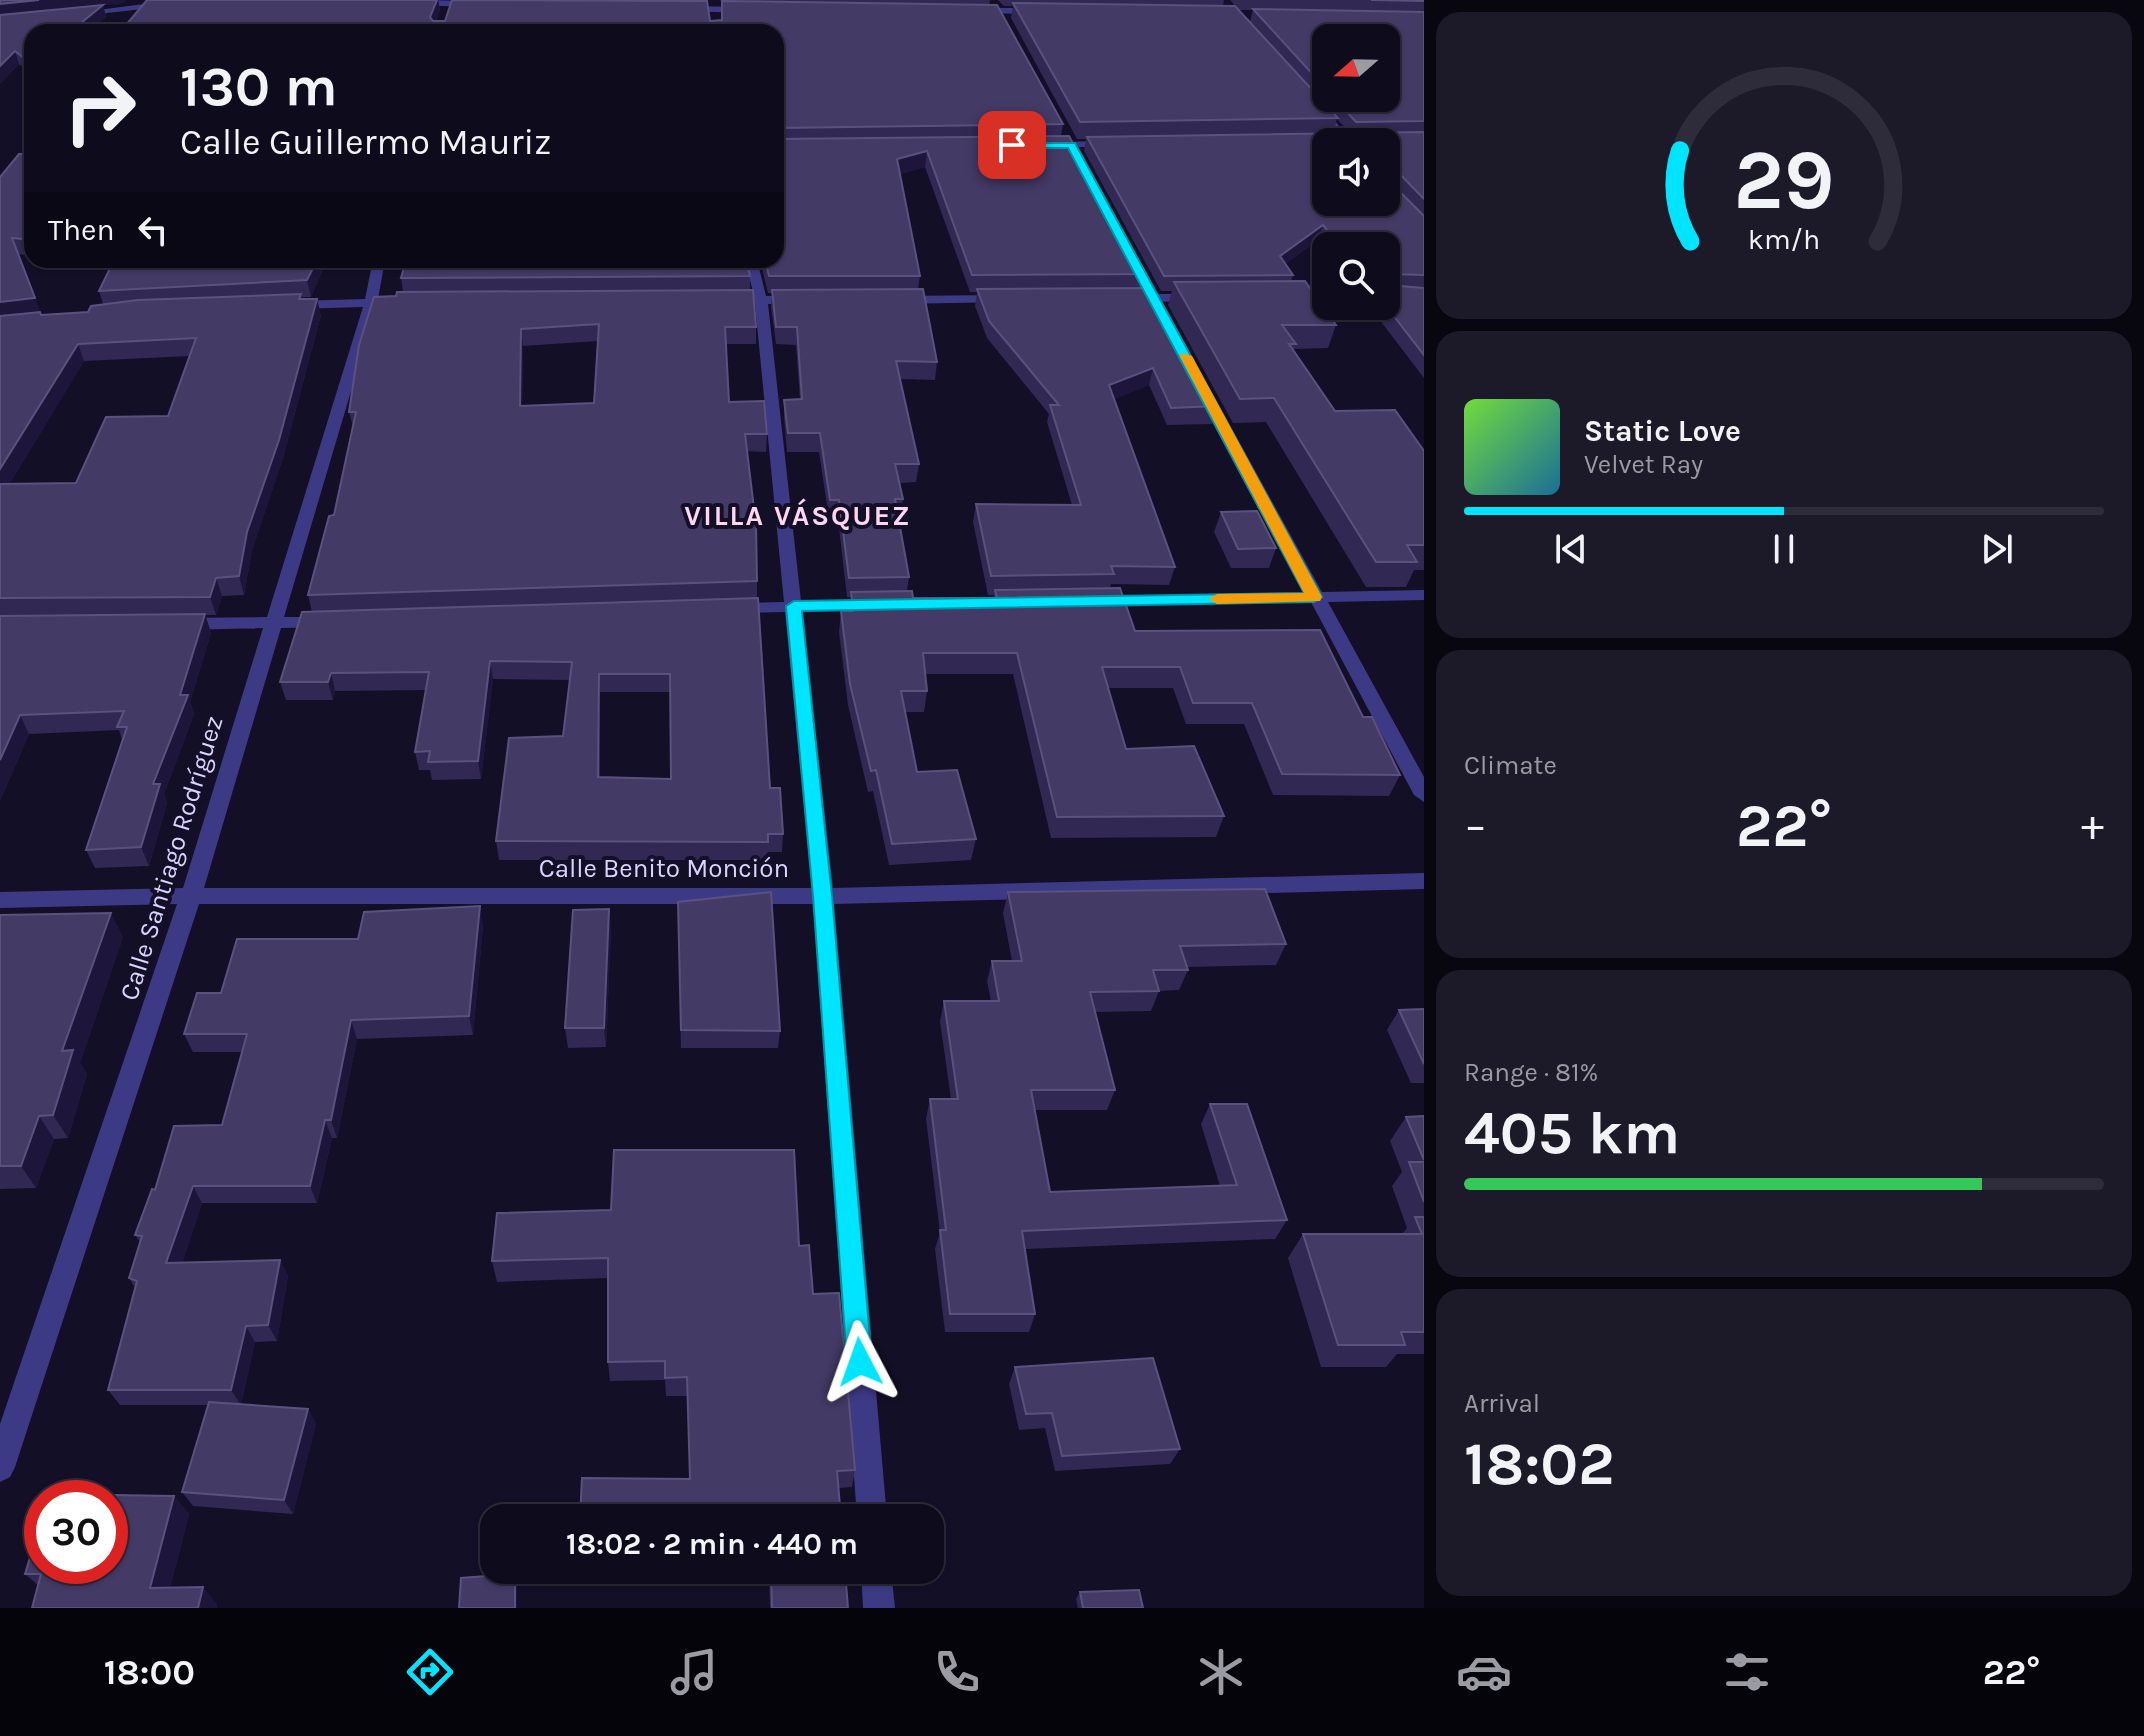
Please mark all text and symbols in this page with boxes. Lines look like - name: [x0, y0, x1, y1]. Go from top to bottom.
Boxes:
- north arrow: [1312, 24, 1400, 112]
- map controls: [1312, 24, 1400, 320]
- text: 130 m: [180, 54, 338, 119]
- icon: right: [48, 56, 152, 160]
- pin: [978, 111, 1046, 179]
- text: Calle Guillermo Mauriz: [180, 121, 551, 163]
- icon: arrive: [990, 123, 1034, 167]
- button: sound: [1312, 128, 1400, 216]
- text: 29: [1733, 131, 1835, 228]
- icon: left: [131, 208, 175, 252]
- text: Then: [48, 212, 115, 248]
- text: km/h: [1748, 223, 1820, 256]
- button: search: [1312, 232, 1400, 320]
- text: Static Love: [1584, 413, 1741, 449]
- text: Velvet Ray: [1584, 449, 1703, 480]
- district label: VILLA VÁSQUEZ: [684, 498, 912, 532]
- icon: previous: [1549, 527, 1593, 571]
- icon: pause: [1762, 527, 1806, 571]
- icon: next: [1975, 527, 2019, 571]
- street label: Calle Santiago Rodríguez: [113, 712, 230, 1004]
- text: Climate: [1464, 750, 1557, 781]
- text: 22°: [1736, 791, 1832, 861]
- text: −: [1464, 800, 1487, 851]
- text: +: [2081, 800, 2104, 851]
- street label: Calle Benito Monción: [539, 853, 789, 884]
- text: Range · 81%: [1464, 1057, 1598, 1088]
- text: 405 km: [1464, 1098, 1680, 1168]
- position arrow: [818, 1320, 902, 1404]
- text: Arrival: [1464, 1388, 1540, 1419]
- text: 18:02: [1464, 1429, 1615, 1499]
- speed limit sign: 30: [24, 1480, 128, 1584]
- text: 18:02 · 2 min · 440 m: [566, 1526, 858, 1562]
- icon: directions: [402, 1644, 458, 1700]
- icon: music: [666, 1644, 722, 1700]
- icon: phone: [929, 1644, 985, 1700]
- icon: climate: [1193, 1644, 1249, 1700]
- icon: car: [1456, 1644, 1512, 1700]
- icon: filters: [1719, 1644, 1775, 1700]
- text: 18:00: [104, 1651, 195, 1693]
- text: 22°: [1983, 1651, 2040, 1693]

